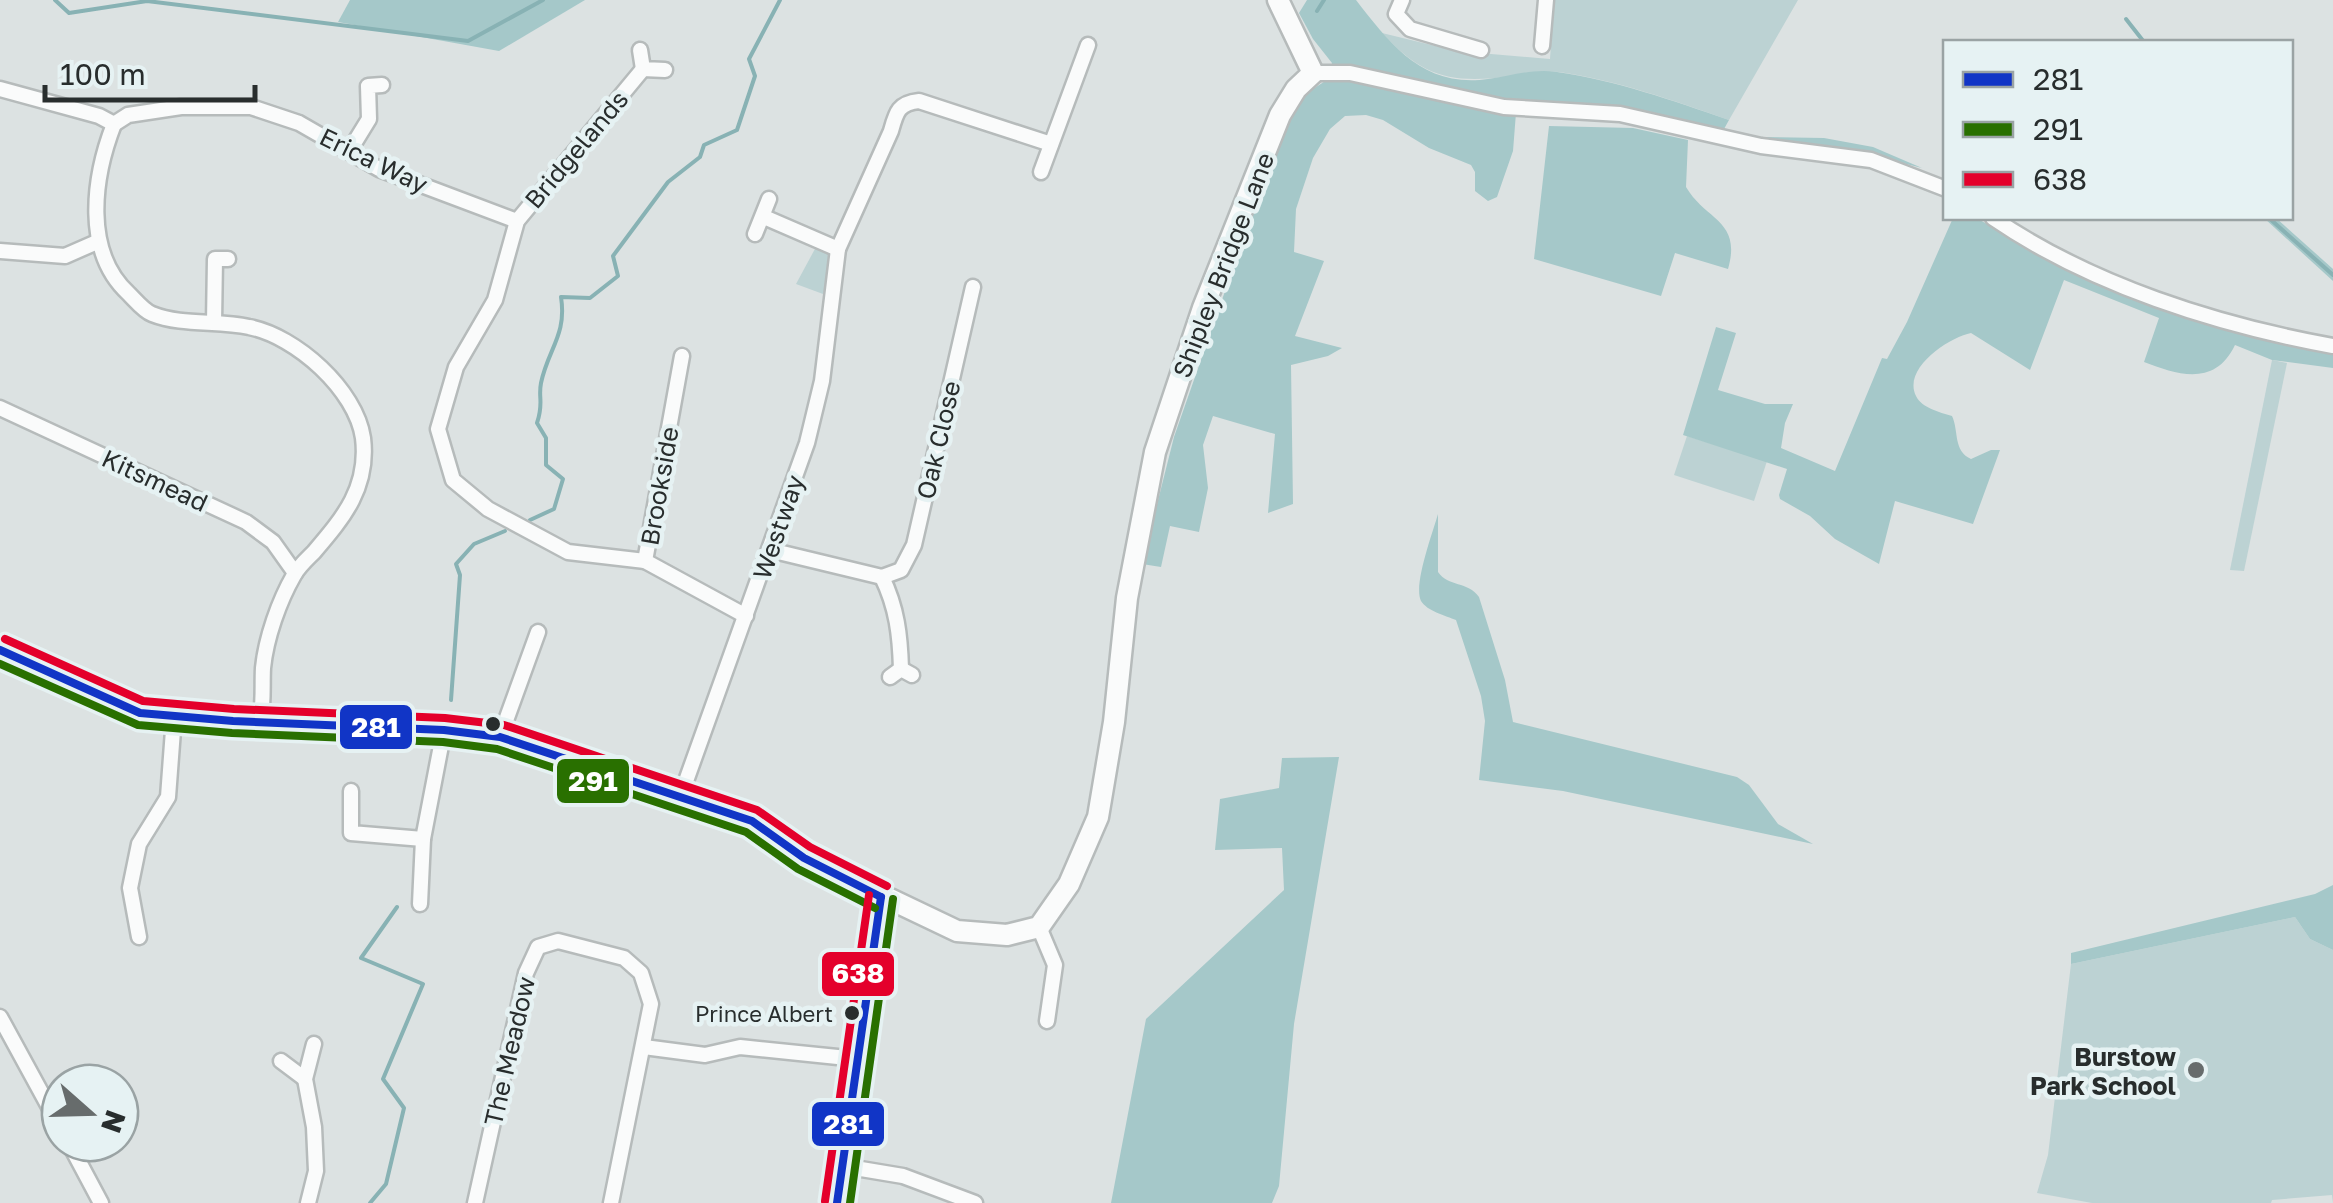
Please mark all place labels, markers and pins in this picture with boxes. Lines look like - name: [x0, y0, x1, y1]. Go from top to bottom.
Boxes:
- unlabelled marker: [483, 714, 503, 734]
- place label: Prince Albert: [695, 1000, 833, 1027]
- marker: Prince Albert: [842, 1003, 862, 1023]
- place label: Burstow Park School: [2030, 1041, 2176, 1101]
- marker: Burstow Park School: [2185, 1059, 2207, 1081]

